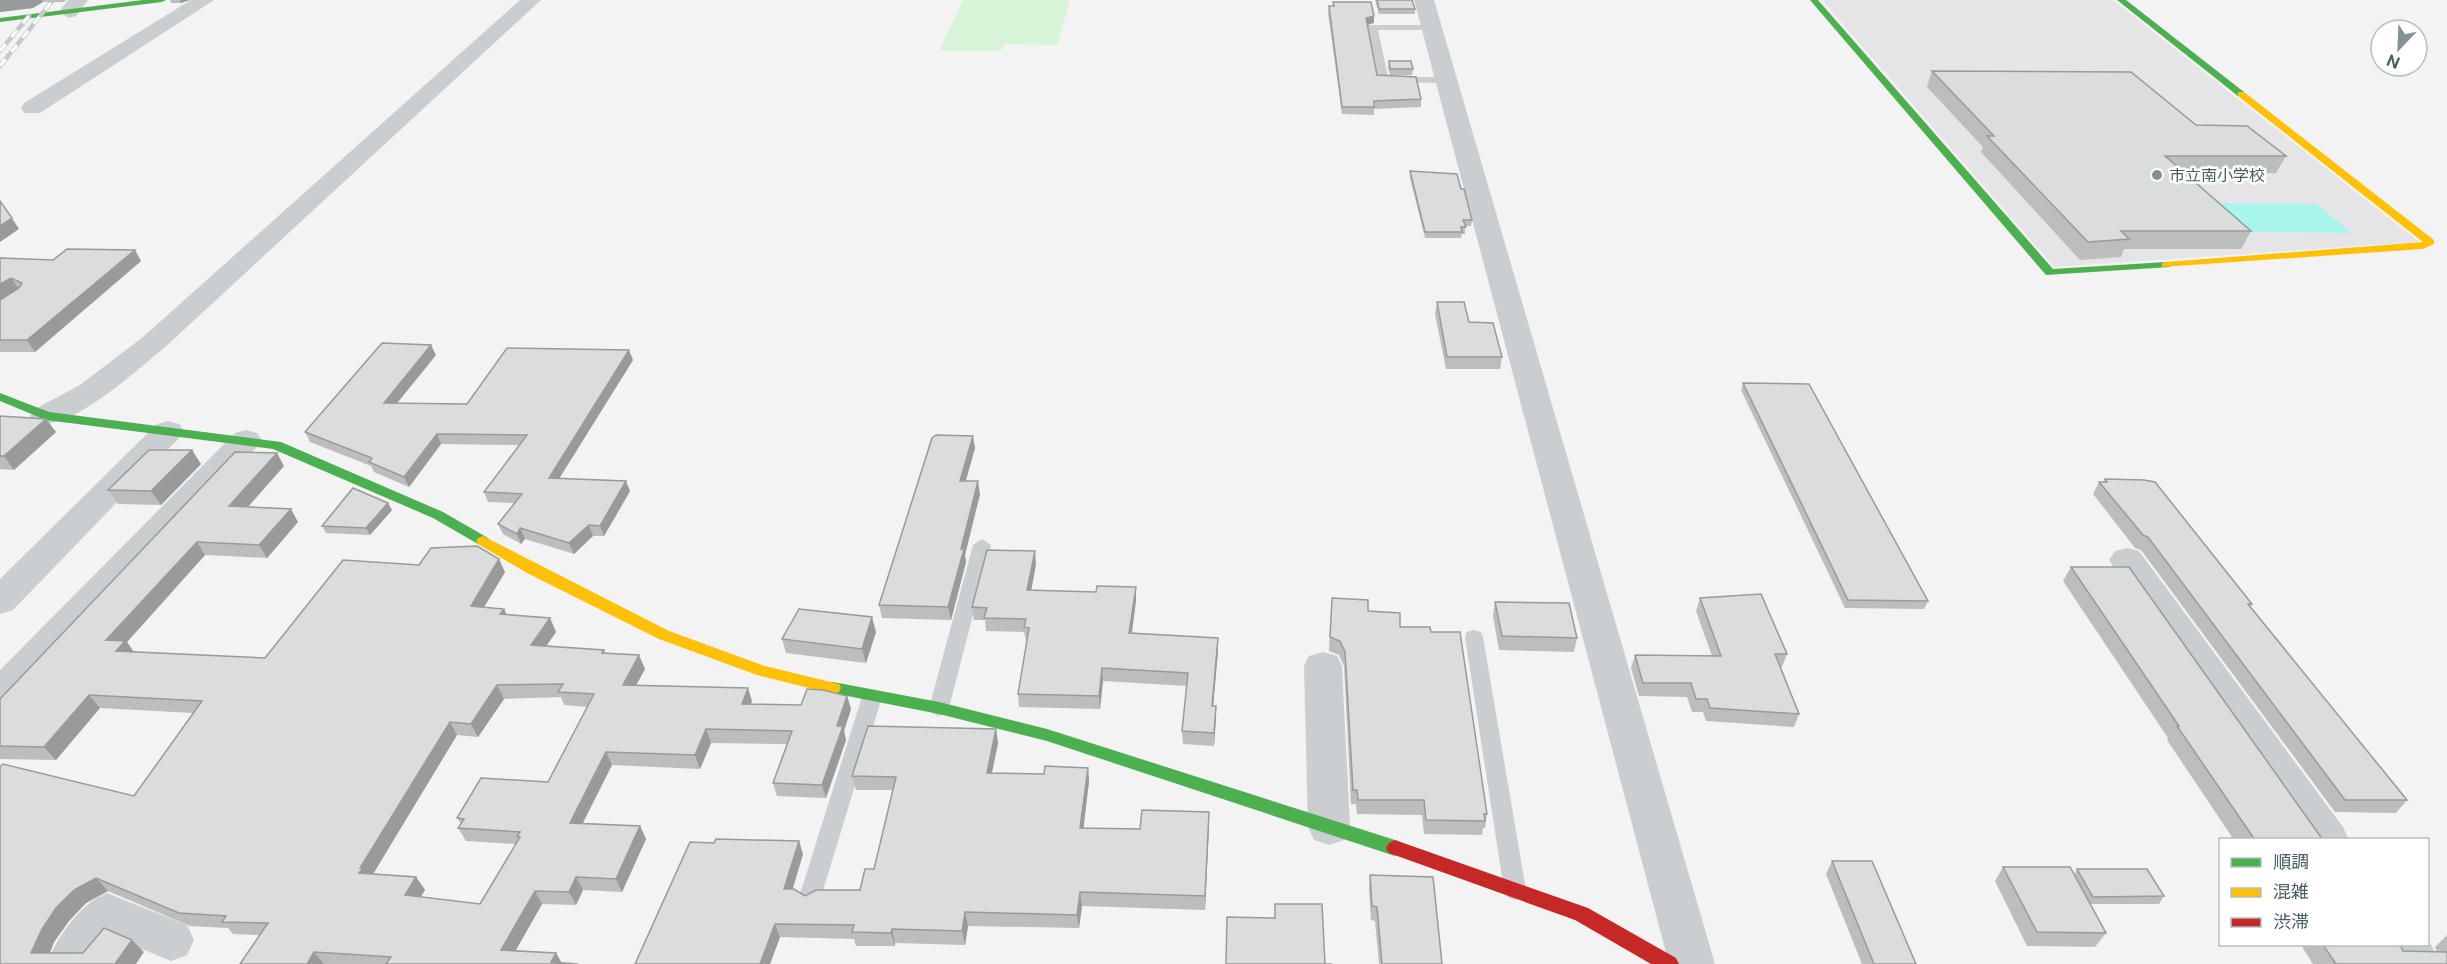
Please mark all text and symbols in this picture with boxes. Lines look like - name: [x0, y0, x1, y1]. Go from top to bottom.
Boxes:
- north arrow: [2369, 18, 2429, 78]
- text: N: [2384, 50, 2403, 73]
- place label: 市立南小学校: [2169, 166, 2265, 185]
- marker: 市立南小学校: [2150, 168, 2164, 182]
- legend: [2219, 838, 2429, 946]
- text: 順調: [2273, 851, 2309, 872]
- text: 混雑: [2273, 881, 2309, 902]
- text: 渋滞: [2273, 911, 2309, 932]

